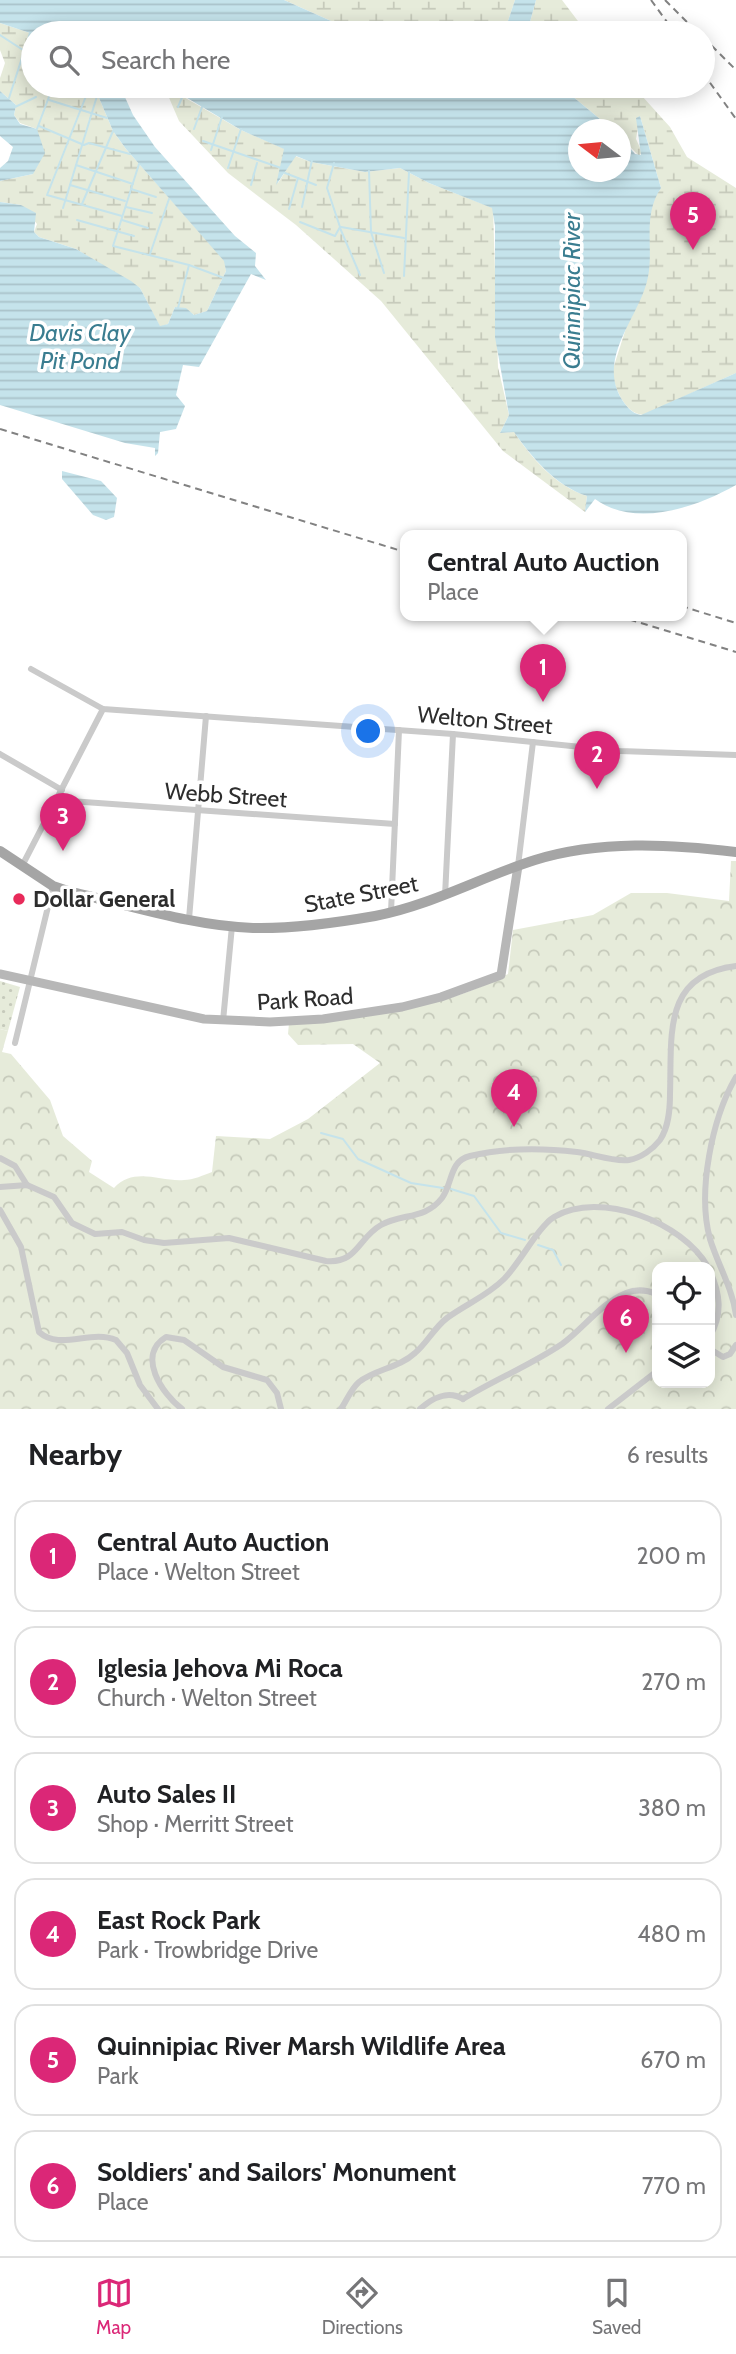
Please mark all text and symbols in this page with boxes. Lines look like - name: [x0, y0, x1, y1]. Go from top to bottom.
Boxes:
- search box: [21, 21, 715, 98]
- icon: search: [45, 41, 83, 79]
- text: Search here: [101, 44, 230, 76]
- north arrow: [568, 119, 631, 182]
- pin: 5: [670, 192, 716, 250]
- water label: Quinnipiac River: [557, 211, 586, 369]
- water label: Davis Clay Pit Pond: [29, 318, 132, 375]
- popup: [400, 530, 687, 621]
- text: Central Auto Auction: [427, 546, 660, 578]
- text: Place: [427, 578, 479, 606]
- pin: 1: [520, 644, 566, 702]
- street label: Welton Street: [416, 700, 554, 740]
- your location: [351, 714, 385, 748]
- pin: 2: [574, 731, 620, 789]
- street label: Webb Street: [164, 777, 288, 813]
- pin: 3: [40, 793, 86, 851]
- street label: State Street: [302, 869, 421, 919]
- place label: Dollar General: [33, 885, 175, 913]
- marker: Dollar General: [11, 891, 27, 907]
- street label: Park Road: [256, 982, 354, 1016]
- pin: 4: [491, 1069, 537, 1127]
- map controls: [652, 1262, 715, 1388]
- button: locate: [652, 1262, 715, 1325]
- pin: 6: [603, 1295, 649, 1353]
- button: layers: [652, 1325, 715, 1388]
- text: Nearby: [28, 1436, 122, 1473]
- text: 6 results: [627, 1441, 708, 1469]
- text: Central Auto Auction: [97, 1526, 329, 1558]
- text: 1: [49, 1542, 57, 1570]
- text: 200 m: [636, 1542, 706, 1570]
- text: Place · Welton Street: [97, 1558, 300, 1586]
- text: Iglesia Jehova Mi Roca: [97, 1652, 343, 1684]
- text: 2: [47, 1668, 59, 1696]
- text: 270 m: [641, 1668, 706, 1696]
- text: Church · Welton Street: [97, 1684, 317, 1712]
- text: Auto Sales II: [97, 1778, 236, 1810]
- text: 3: [47, 1794, 59, 1822]
- text: 380 m: [638, 1794, 706, 1822]
- text: Shop · Merritt Street: [97, 1810, 293, 1838]
- text: East Rock Park: [97, 1904, 261, 1936]
- text: 4: [46, 1920, 60, 1948]
- text: 480 m: [637, 1920, 706, 1948]
- text: Park · Trowbridge Drive: [97, 1936, 318, 1964]
- text: Quinnipiac River Marsh Wildlife Area: [97, 2030, 506, 2062]
- text: 5: [47, 2046, 59, 2074]
- text: 670 m: [640, 2046, 706, 2074]
- text: Park: [97, 2062, 138, 2090]
- text: Soldiers' and Sailors' Monument: [97, 2156, 456, 2188]
- text: 6: [47, 2172, 59, 2200]
- text: 770 m: [642, 2172, 706, 2200]
- text: Place: [97, 2188, 149, 2216]
- tab: Map: [95, 2274, 133, 2339]
- tab: Directions: [322, 2274, 403, 2339]
- tab: Saved: [592, 2274, 641, 2339]

